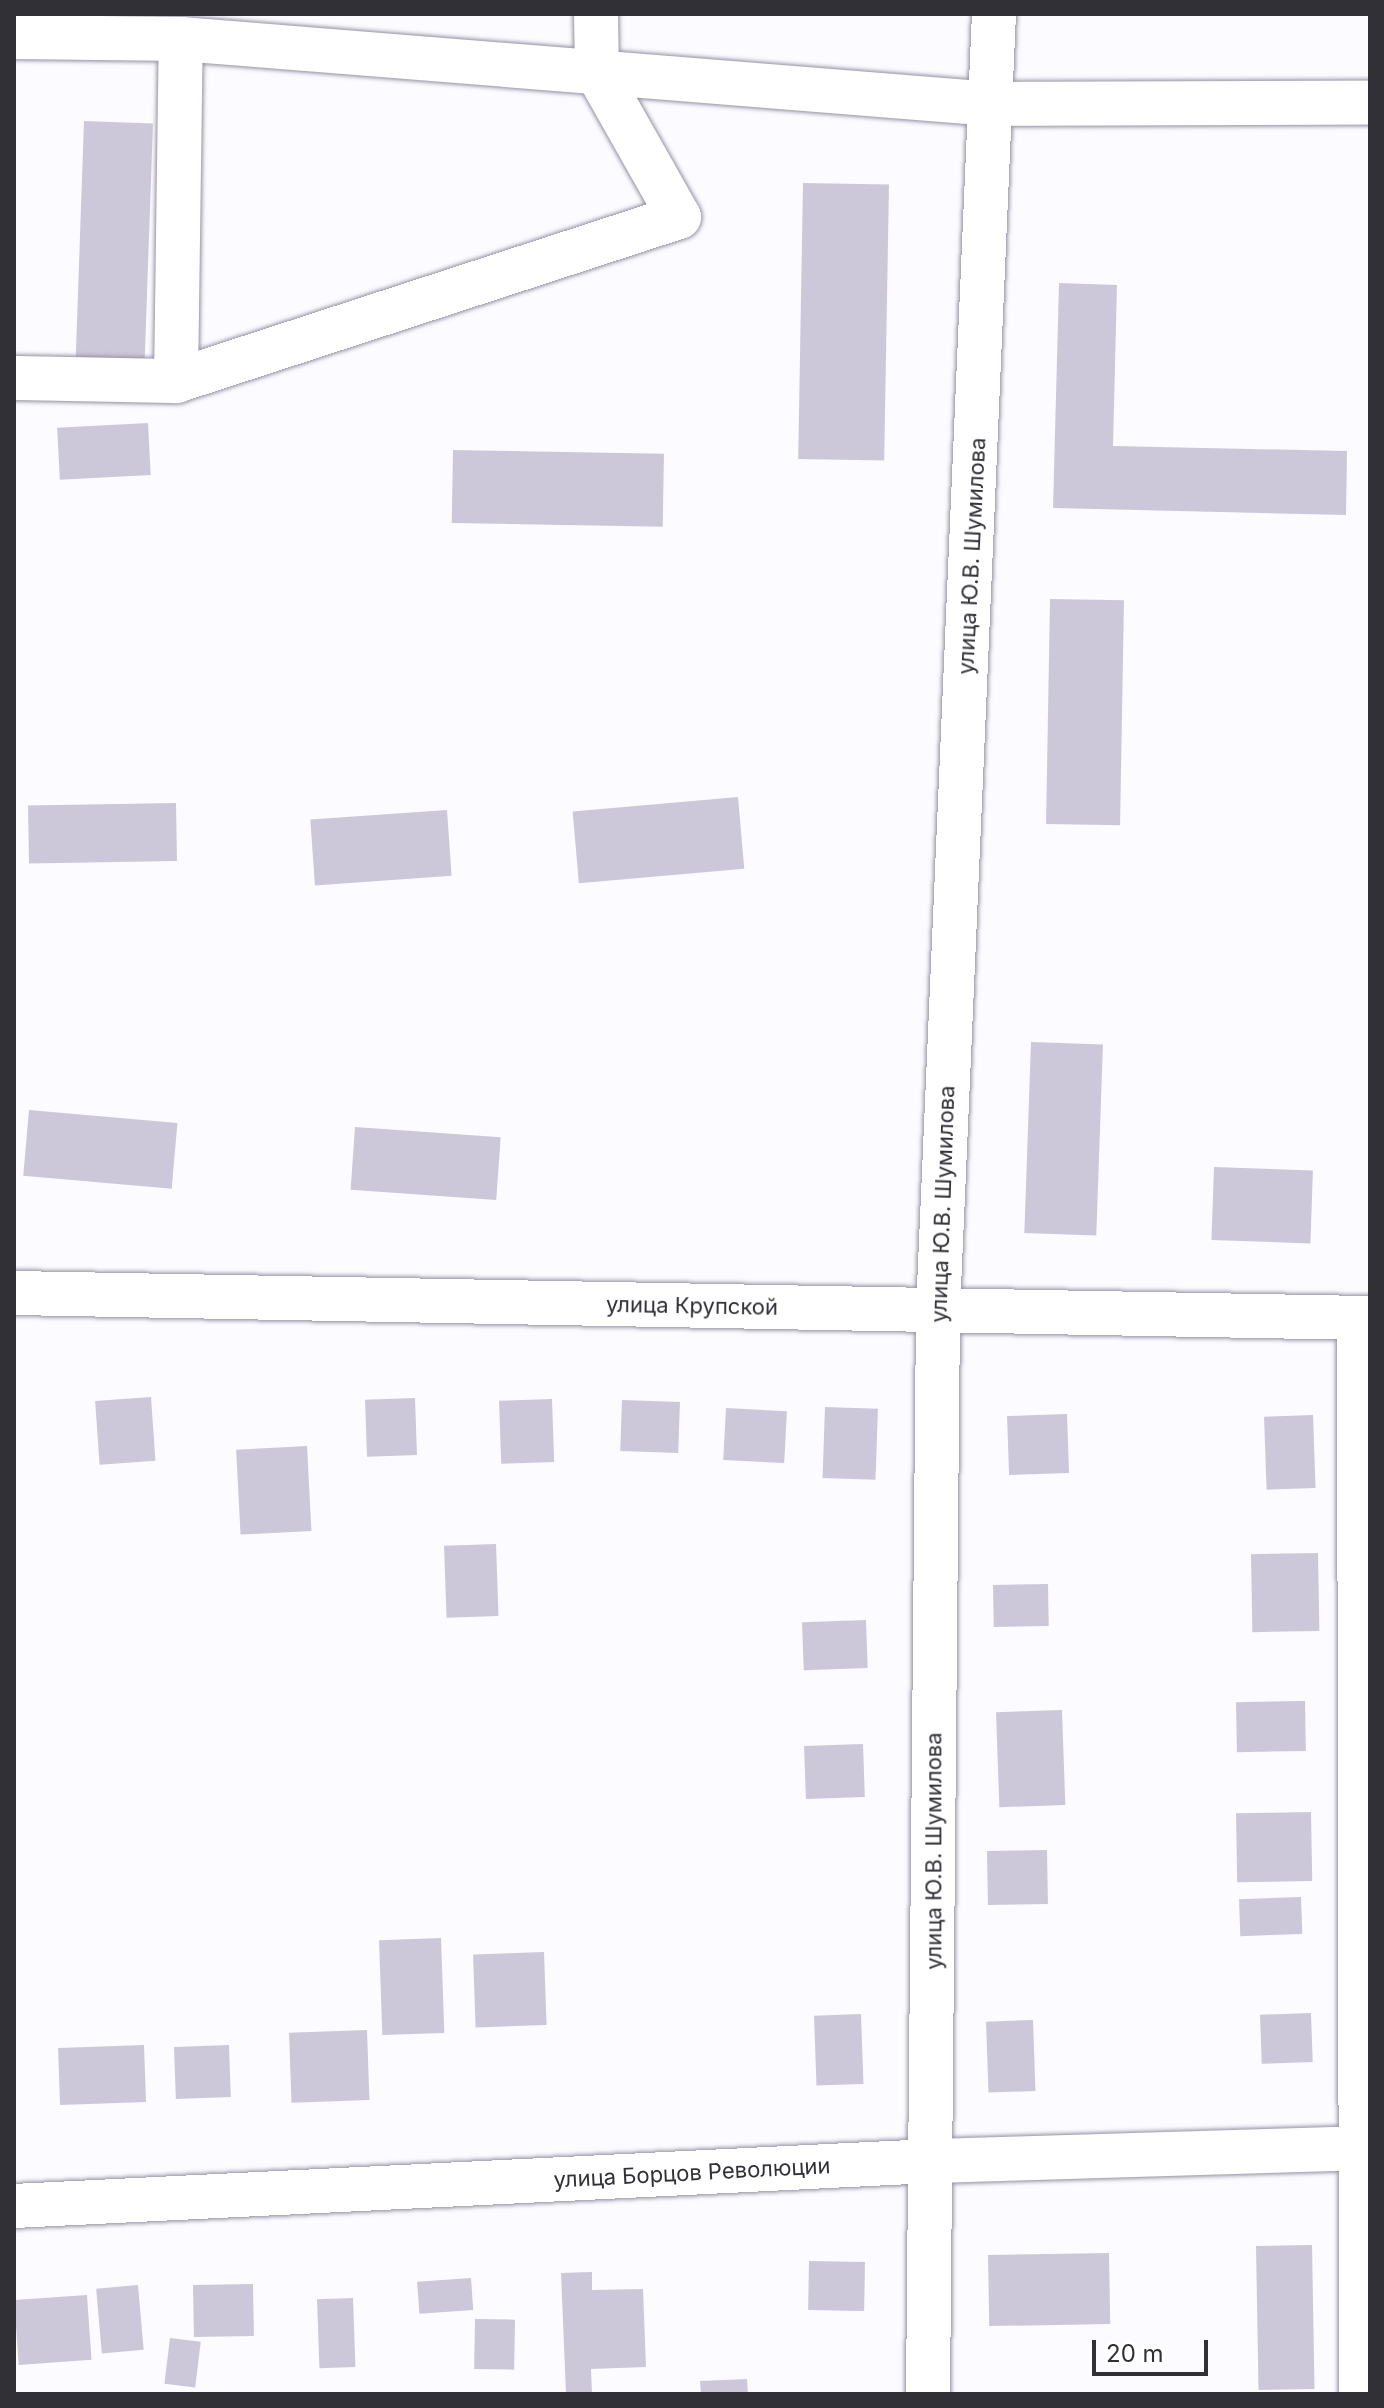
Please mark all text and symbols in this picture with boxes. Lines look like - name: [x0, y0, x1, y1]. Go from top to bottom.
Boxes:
- street label: улица Ю.В. Шумилова: [953, 437, 991, 675]
- street label: улица Ю.В. Шумилова: [926, 1085, 960, 1323]
- street label: улица Крупской: [606, 1291, 778, 1321]
- street label: улица Ю.В. Шумилова: [921, 1732, 947, 1970]
- street label: улица Борцов Революции: [553, 2153, 831, 2193]
- scale bar: [1096, 2324, 1212, 2374]
- text: 20 m: [1106, 2339, 1164, 2368]

